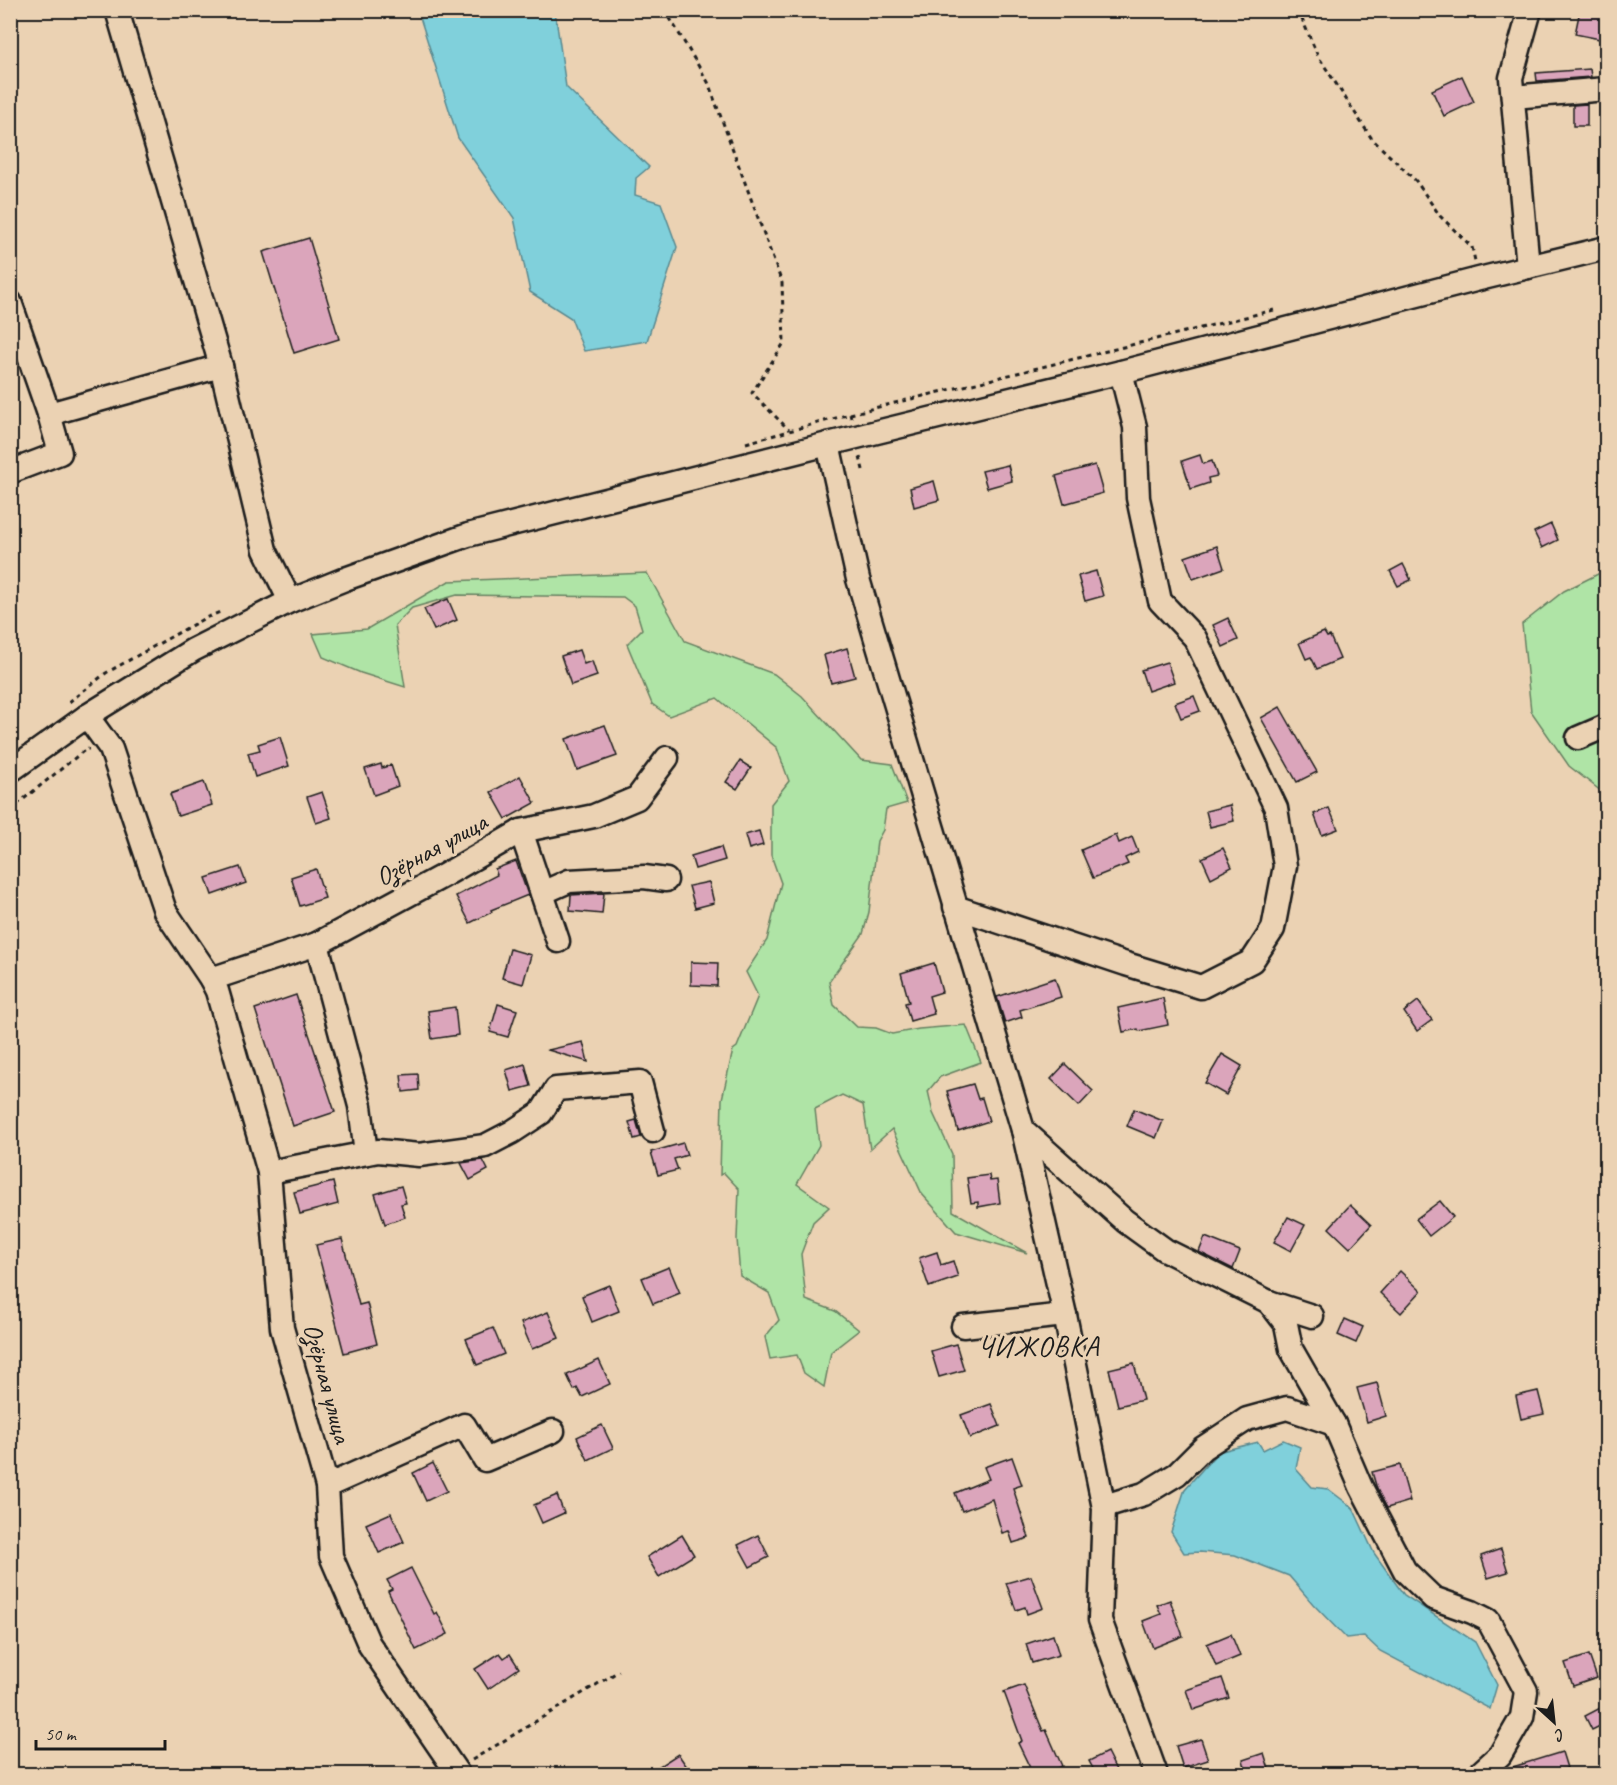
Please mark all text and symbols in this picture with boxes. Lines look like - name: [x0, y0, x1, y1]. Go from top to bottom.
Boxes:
- street label: Озёрная улица: [370, 805, 495, 894]
- street label: Озёрная улица: [295, 1320, 360, 1448]
- district label: ЧИЖОВКА: [978, 1329, 1101, 1364]
- north arrow: [1524, 1692, 1584, 1752]
- scale bar: [36, 1713, 165, 1751]
- text: 50 m: [45, 1723, 78, 1745]
- text: С: [1550, 1724, 1568, 1746]

